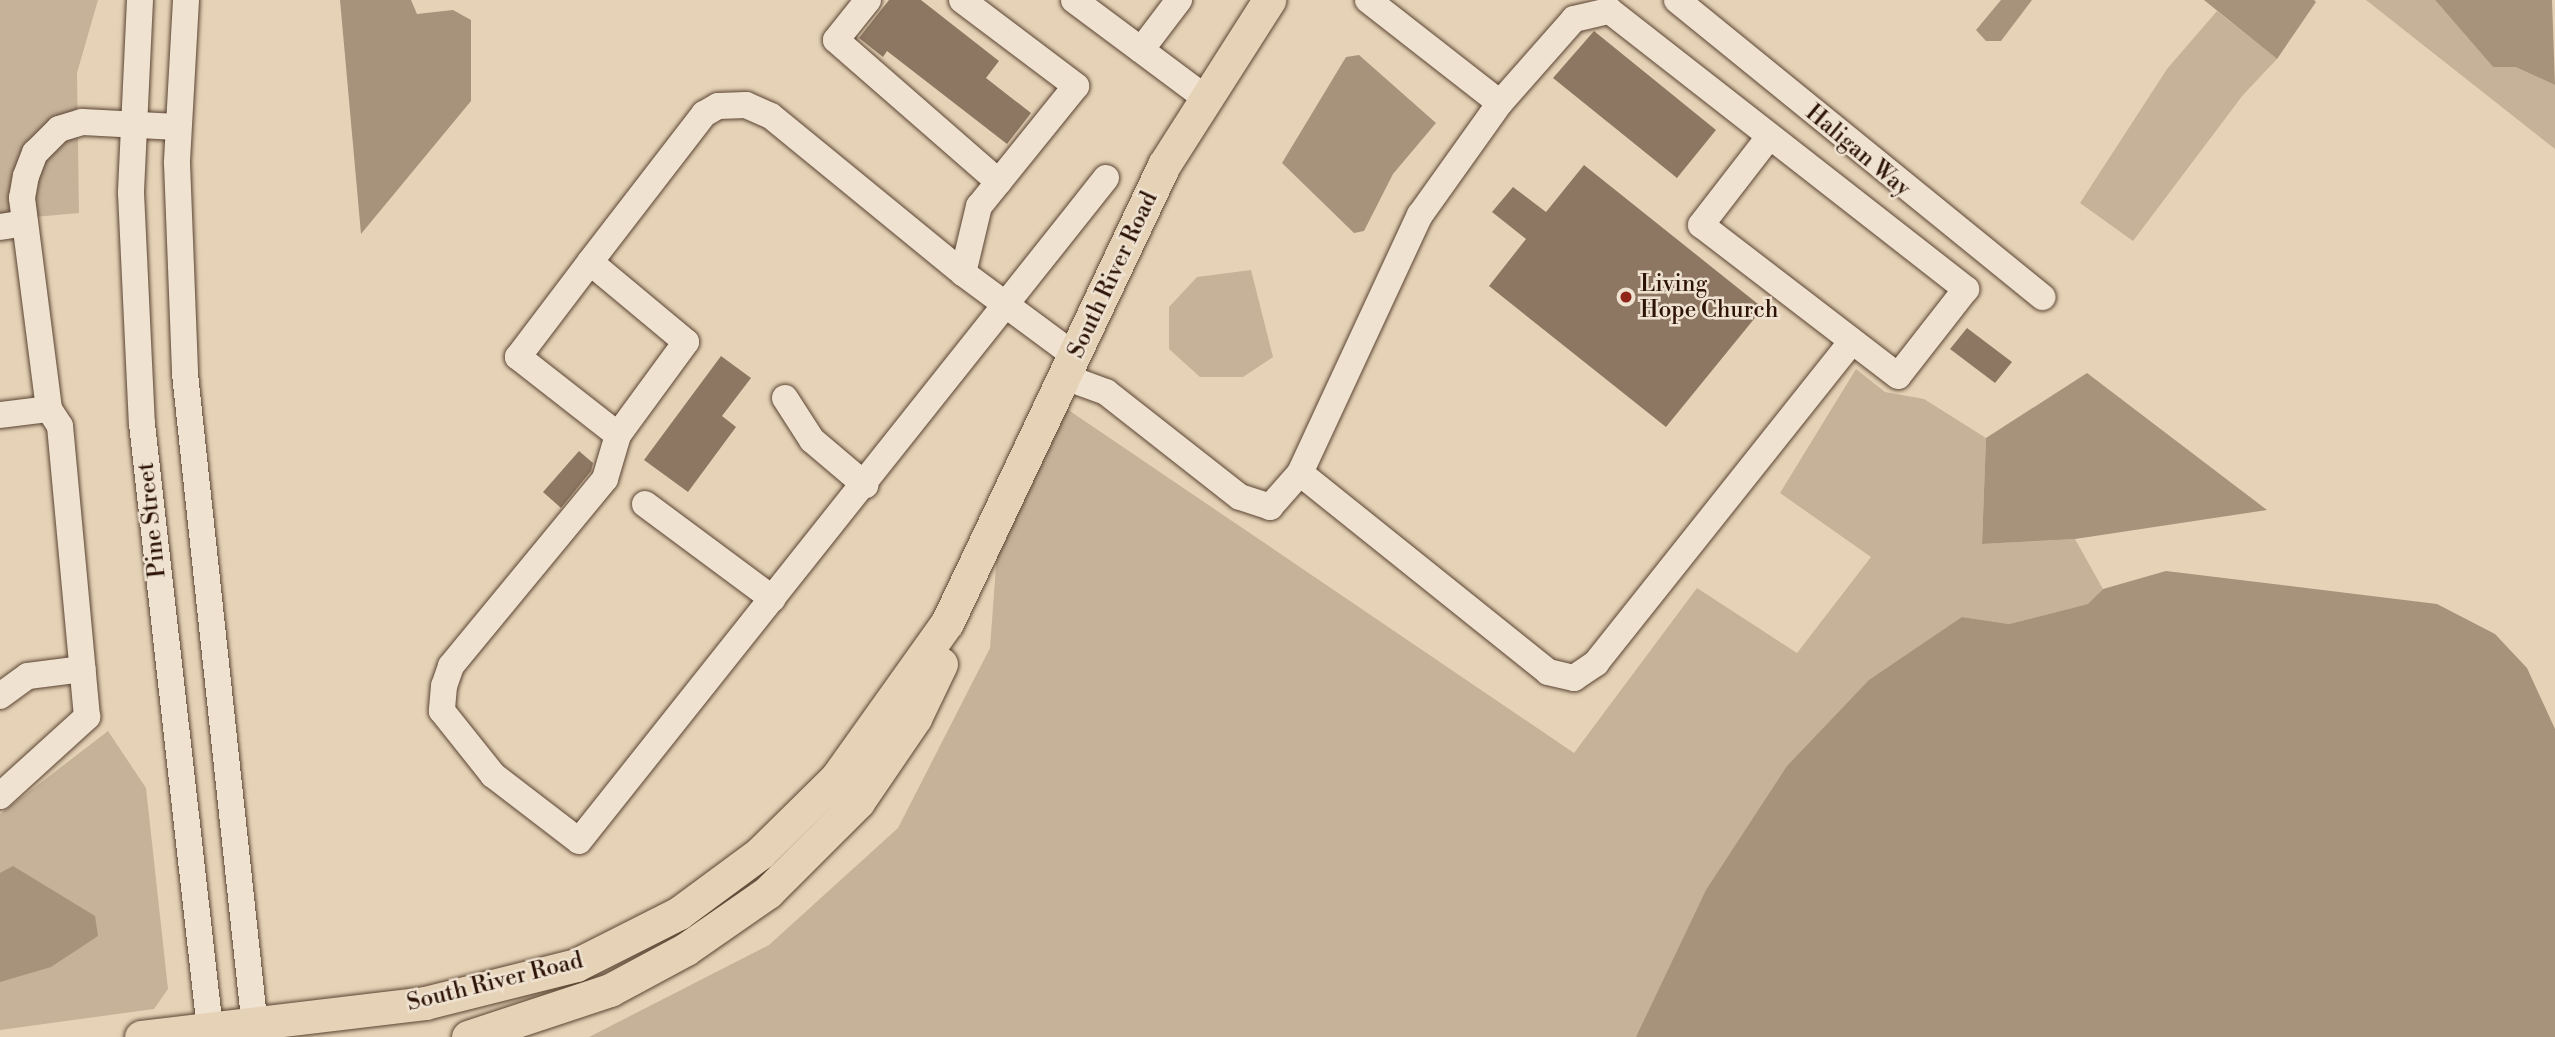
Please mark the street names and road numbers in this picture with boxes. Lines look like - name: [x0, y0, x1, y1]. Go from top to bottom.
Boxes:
- street label: Haligan Way: [1800, 99, 1916, 203]
- street label: South River Road: [1062, 187, 1164, 363]
- street label: Pine Street: [132, 461, 172, 579]
- street label: South River Road: [404, 947, 586, 1017]

